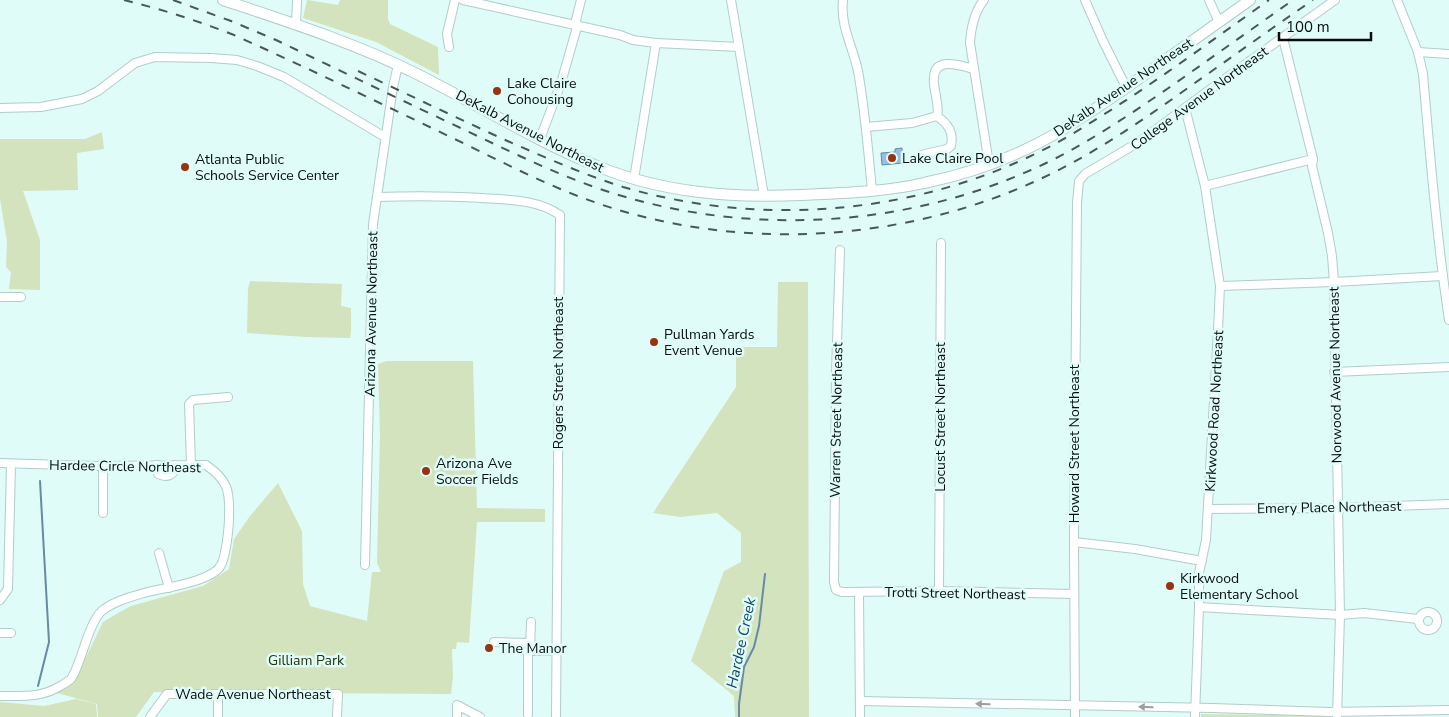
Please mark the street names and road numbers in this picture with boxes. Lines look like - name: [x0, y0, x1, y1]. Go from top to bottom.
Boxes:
- street label: DeKalb Avenue Northeast: [1050, 34, 1197, 141]
- street label: College Avenue Northeast: [1127, 42, 1272, 155]
- street label: DeKalb Avenue Northeast: [452, 86, 607, 177]
- street label: Arizona Avenue Northeast: [361, 231, 382, 397]
- street label: Norwood Avenue Northeast: [1324, 286, 1347, 463]
- street label: Rogers Street Northeast: [549, 297, 568, 449]
- street label: Kirkwood Road Northeast: [1201, 330, 1228, 492]
- street label: Warren Street Northeast: [826, 342, 847, 498]
- street label: Locust Street Northeast: [931, 342, 950, 492]
- street label: Howard Street Northeast: [1065, 365, 1084, 523]
- street label: Hardee Circle Northeast: [49, 456, 201, 477]
- street label: Emery Place Northeast: [1257, 497, 1401, 518]
- street label: Trotti Street Northeast: [884, 583, 1026, 604]
- street label: Wade Avenue Northeast: [175, 685, 331, 704]

